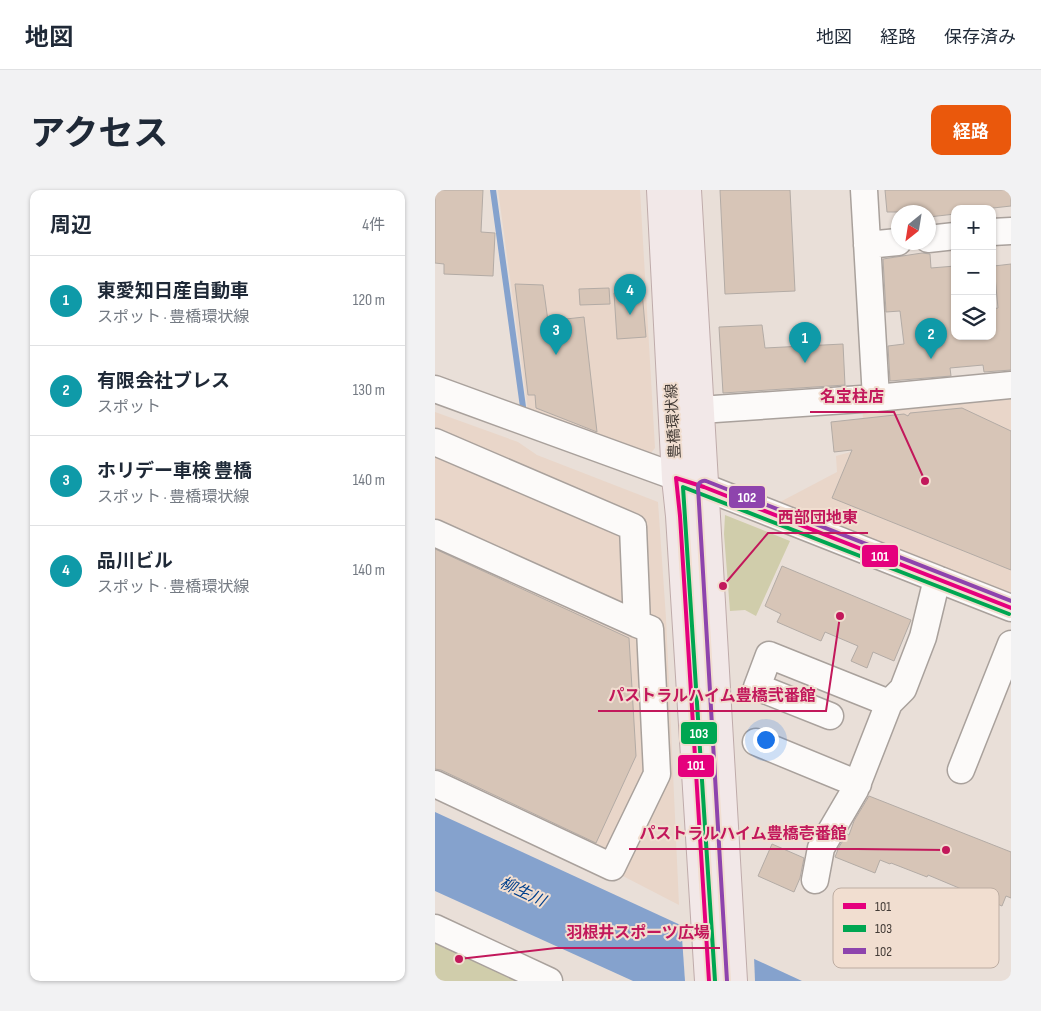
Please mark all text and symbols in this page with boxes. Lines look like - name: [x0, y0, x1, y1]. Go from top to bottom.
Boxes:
- text: 地図: [25, 23, 73, 52]
- text: 地図: [816, 27, 852, 48]
- text: 経路: [880, 27, 916, 48]
- text: 保存済み: [944, 27, 1016, 48]
- button: 経路: [931, 105, 1011, 155]
- text: アクセス: [30, 113, 168, 156]
- north arrow: [891, 205, 936, 250]
- map controls: [951, 205, 996, 340]
- button: +: [951, 205, 996, 250]
- text: 周辺: [50, 213, 92, 238]
- text: 4件: [362, 216, 385, 235]
- button: −: [951, 250, 996, 295]
- pin: 4: [614, 274, 646, 315]
- text: 東愛知日産自動車: [97, 280, 249, 303]
- text: 1: [63, 291, 69, 310]
- text: 120 m: [353, 291, 385, 310]
- button: layers: [951, 295, 996, 340]
- text: スポット · 豊橋環状線: [97, 308, 249, 327]
- pin: 3: [540, 314, 572, 355]
- pin: 2: [915, 318, 947, 359]
- pin: 1: [789, 322, 821, 363]
- text: 有限会社ブレス: [97, 370, 230, 393]
- text: 2: [62, 381, 70, 400]
- text: 130 m: [353, 381, 385, 400]
- callout: 名宝柱店: [810, 381, 894, 412]
- street label: 豊橋環状線: [662, 383, 685, 459]
- text: 名宝柱店: [820, 387, 884, 407]
- text: スポット: [97, 398, 161, 417]
- text: ホリデー車検 豊橋: [97, 460, 252, 483]
- text: 3: [62, 471, 70, 490]
- text: 140 m: [353, 471, 385, 490]
- line badge: 102: [728, 485, 766, 509]
- text: スポット · 豊橋環状線: [97, 488, 249, 507]
- text: 102: [738, 489, 756, 506]
- callout: 西部団地東: [768, 502, 868, 533]
- text: 西部団地東: [778, 509, 858, 528]
- line badge: 101: [861, 544, 899, 568]
- text: 101: [871, 548, 889, 565]
- text: 品川ビル: [97, 550, 173, 573]
- text: 4: [62, 561, 70, 580]
- text: 140 m: [353, 561, 385, 580]
- text: スポット · 豊橋環状線: [97, 578, 249, 597]
- callout: パストラルハイム豊橋弐番館: [598, 680, 826, 711]
- text: パストラルハイム豊橋弐番館: [608, 687, 816, 706]
- line badge: 103: [680, 721, 718, 745]
- text: 103: [690, 725, 708, 742]
- your location: [753, 727, 779, 753]
- line badge: 101: [677, 754, 715, 778]
- text: 101: [687, 757, 705, 774]
- callout: パストラルハイム豊橋壱番館: [629, 818, 857, 849]
- text: パストラルハイム豊橋壱番館: [639, 825, 847, 844]
- water label: 柳生川: [497, 874, 550, 912]
- legend: [833, 888, 999, 968]
- text: 101: [875, 898, 891, 915]
- callout: 羽根井スポーツ広場: [556, 917, 720, 948]
- text: 103: [875, 920, 892, 937]
- text: 羽根井スポーツ広場: [566, 923, 710, 943]
- text: 102: [875, 943, 892, 960]

